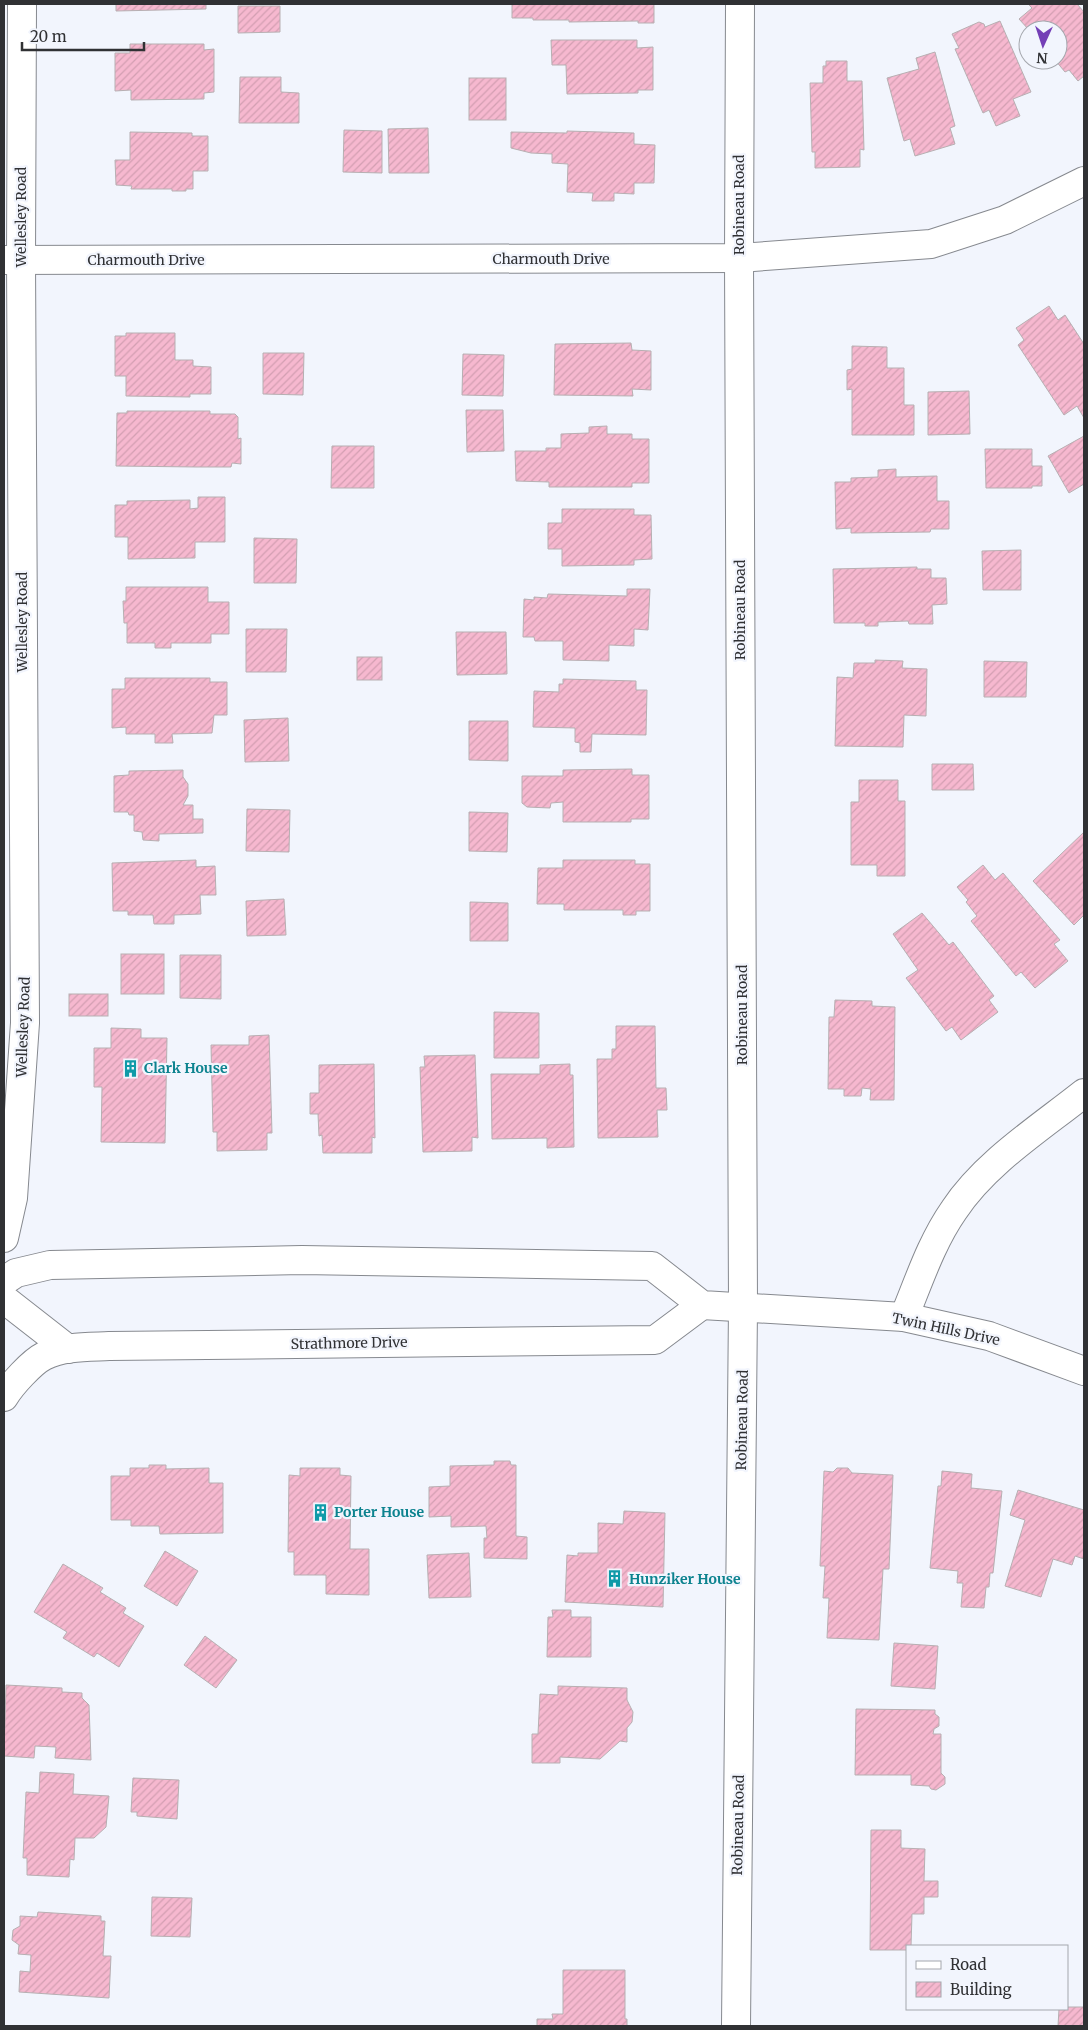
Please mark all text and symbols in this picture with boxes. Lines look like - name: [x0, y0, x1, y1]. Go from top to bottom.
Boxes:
- scale bar: [22, 20, 145, 52]
- north arrow: [1018, 20, 1068, 70]
- text: 20 m: [30, 27, 67, 46]
- text: N: [1036, 49, 1048, 67]
- street label: Robineau Road: [730, 154, 748, 255]
- street label: Wellesley Road: [12, 166, 30, 268]
- street label: Charmouth Drive: [492, 250, 610, 268]
- street label: Charmouth Drive: [87, 251, 205, 269]
- street label: Robineau Road: [731, 559, 749, 660]
- street label: Wellesley Road: [13, 571, 31, 673]
- street label: Robineau Road: [733, 964, 751, 1065]
- street label: Wellesley Road: [12, 976, 34, 1079]
- building icon: Clark House: [120, 1058, 140, 1078]
- place label: Clark House: [144, 1059, 228, 1077]
- street label: Twin Hills Drive: [890, 1309, 1002, 1349]
- street label: Strathmore Drive: [290, 1333, 408, 1353]
- street label: Robineau Road: [732, 1369, 752, 1470]
- building icon: Porter House: [310, 1502, 330, 1522]
- place label: Porter House: [334, 1503, 424, 1521]
- building icon: Hunziker House: [605, 1569, 625, 1589]
- place label: Hunziker House: [629, 1570, 741, 1588]
- street label: Robineau Road: [728, 1774, 748, 1875]
- legend: [906, 1945, 1068, 2010]
- text: Road: [950, 1955, 986, 1974]
- text: Building: [950, 1980, 1012, 1999]

